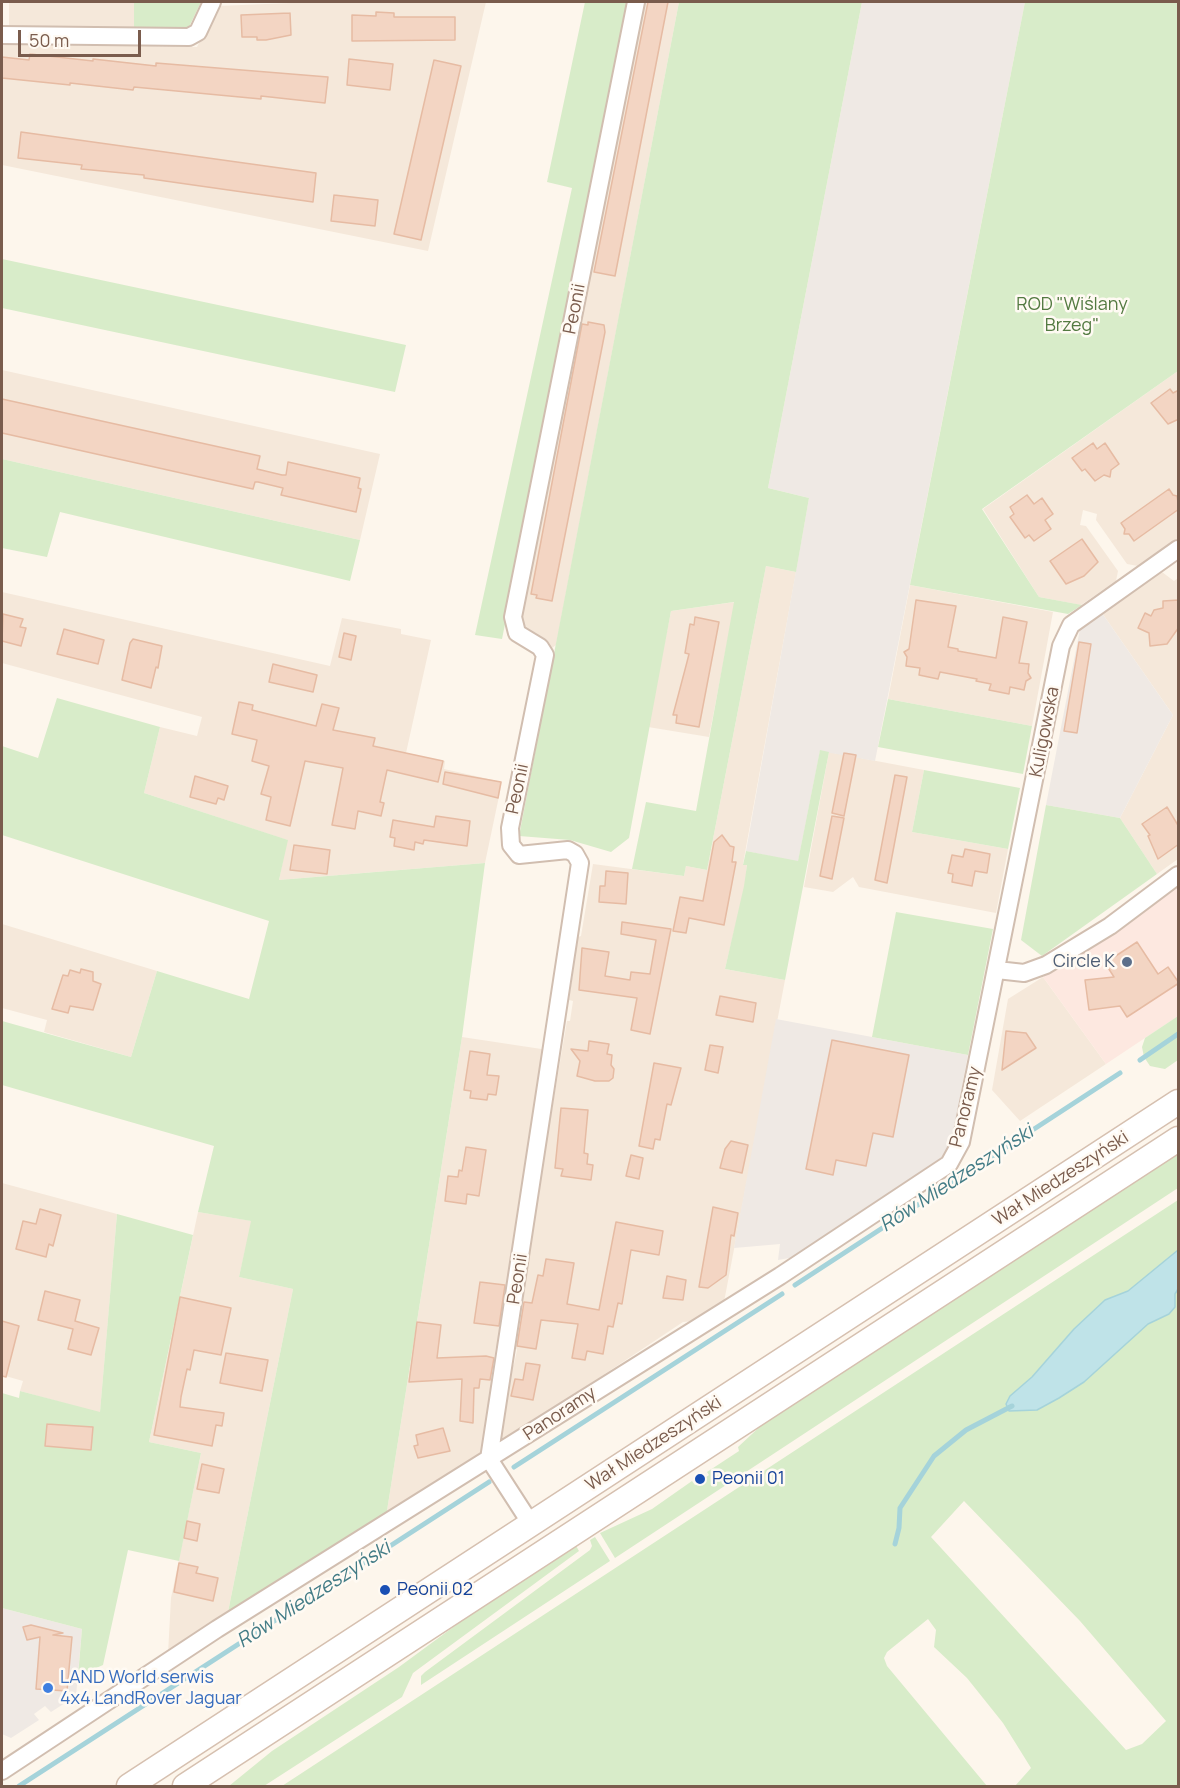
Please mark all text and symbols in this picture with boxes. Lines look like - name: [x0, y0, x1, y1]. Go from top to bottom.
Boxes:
- scale bar: [21, 18, 144, 56]
- text: 50 m: [29, 28, 69, 52]
- street label: Peonii: [560, 282, 590, 336]
- park label: ROD "Wiślany Brzeg": [1016, 294, 1128, 336]
- street label: Kuligowska: [1026, 685, 1064, 779]
- street label: Peonii: [502, 762, 534, 816]
- place label: Circle K: [1053, 951, 1115, 973]
- marker: Circle K: [1120, 955, 1134, 969]
- street label: Panoramy: [946, 1064, 986, 1150]
- water label: Rów Miedzeszyński: [876, 1120, 1038, 1238]
- street label: Wał Miedzeszyński: [989, 1127, 1133, 1231]
- street label: Peonii: [503, 1252, 533, 1306]
- street label: Panoramy: [520, 1383, 600, 1445]
- street label: Wał Miedzeszyński: [582, 1392, 726, 1496]
- place label: Peonii 01: [712, 1468, 785, 1490]
- marker: Peonii 01: [693, 1472, 707, 1486]
- water label: Rów Miedzeszyński: [233, 1536, 395, 1654]
- place label: Peonii 02: [397, 1579, 473, 1601]
- marker: Peonii 02: [378, 1583, 392, 1597]
- place label: LAND World serwis 4x4 LandRover Jaguar: [60, 1667, 242, 1710]
- marker: LAND World serwis 4x4 LandRover Jaguar: [41, 1681, 55, 1695]

